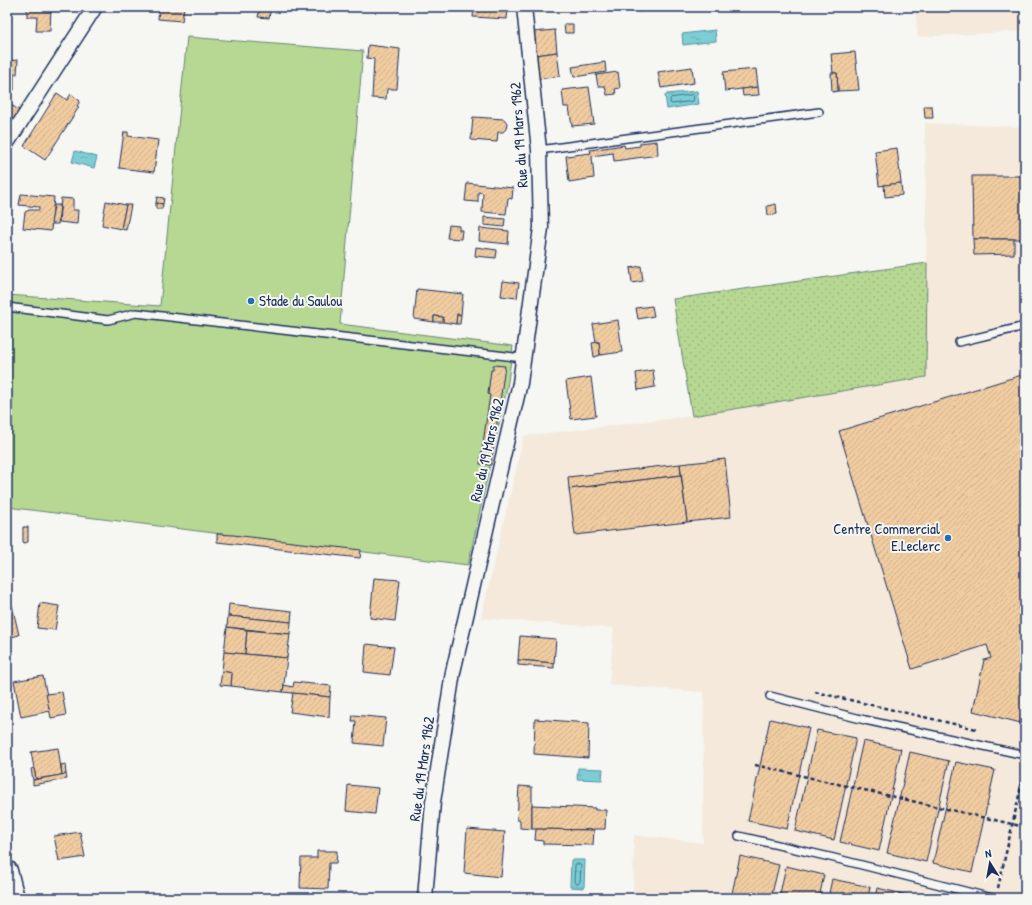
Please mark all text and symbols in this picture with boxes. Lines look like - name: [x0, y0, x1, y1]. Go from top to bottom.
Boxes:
- street label: Rue du 19 Mars 1962: [504, 82, 533, 188]
- place label: Stade du Saulou: [259, 290, 342, 311]
- marker: Stade du Saulou: [246, 296, 256, 306]
- street label: Rue du 19 Mars 1962: [464, 396, 509, 504]
- place label: Centre Commercial E.Leclerc: [833, 518, 940, 556]
- marker: Centre Commercial E.Leclerc: [943, 533, 953, 543]
- street label: Rue du 19 Mars 1962: [404, 715, 439, 823]
- north arrow: [970, 843, 1010, 883]
- text: N: [984, 846, 992, 861]

